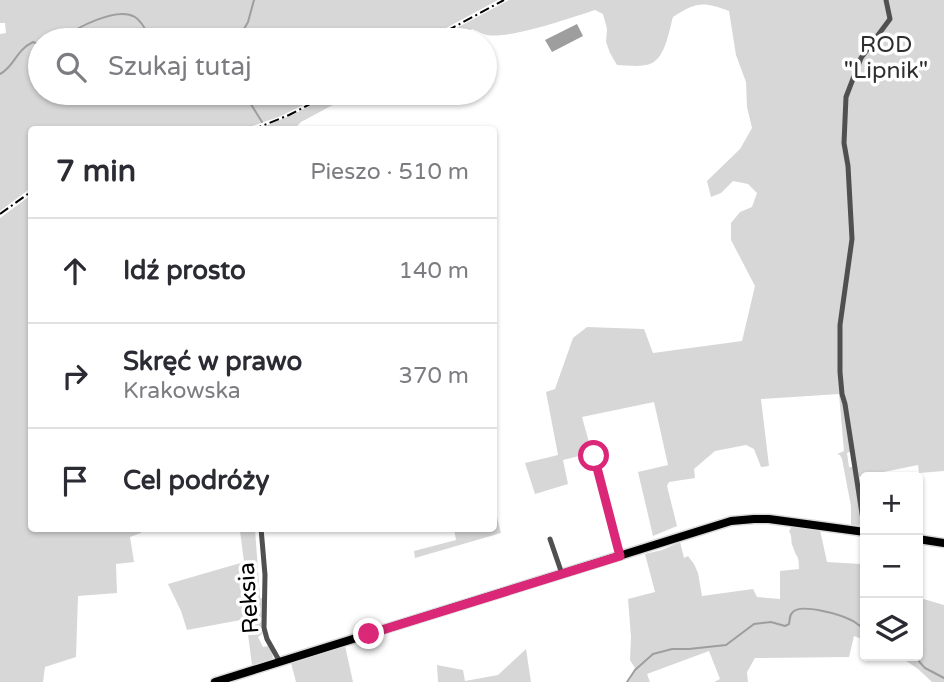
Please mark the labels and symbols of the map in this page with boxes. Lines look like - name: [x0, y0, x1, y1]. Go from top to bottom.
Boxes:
- park label: ROD "Lipnik": [844, 31, 928, 85]
- route start: [578, 440, 609, 471]
- street label: Reksia: [233, 561, 265, 635]
- route end: [353, 618, 384, 649]

